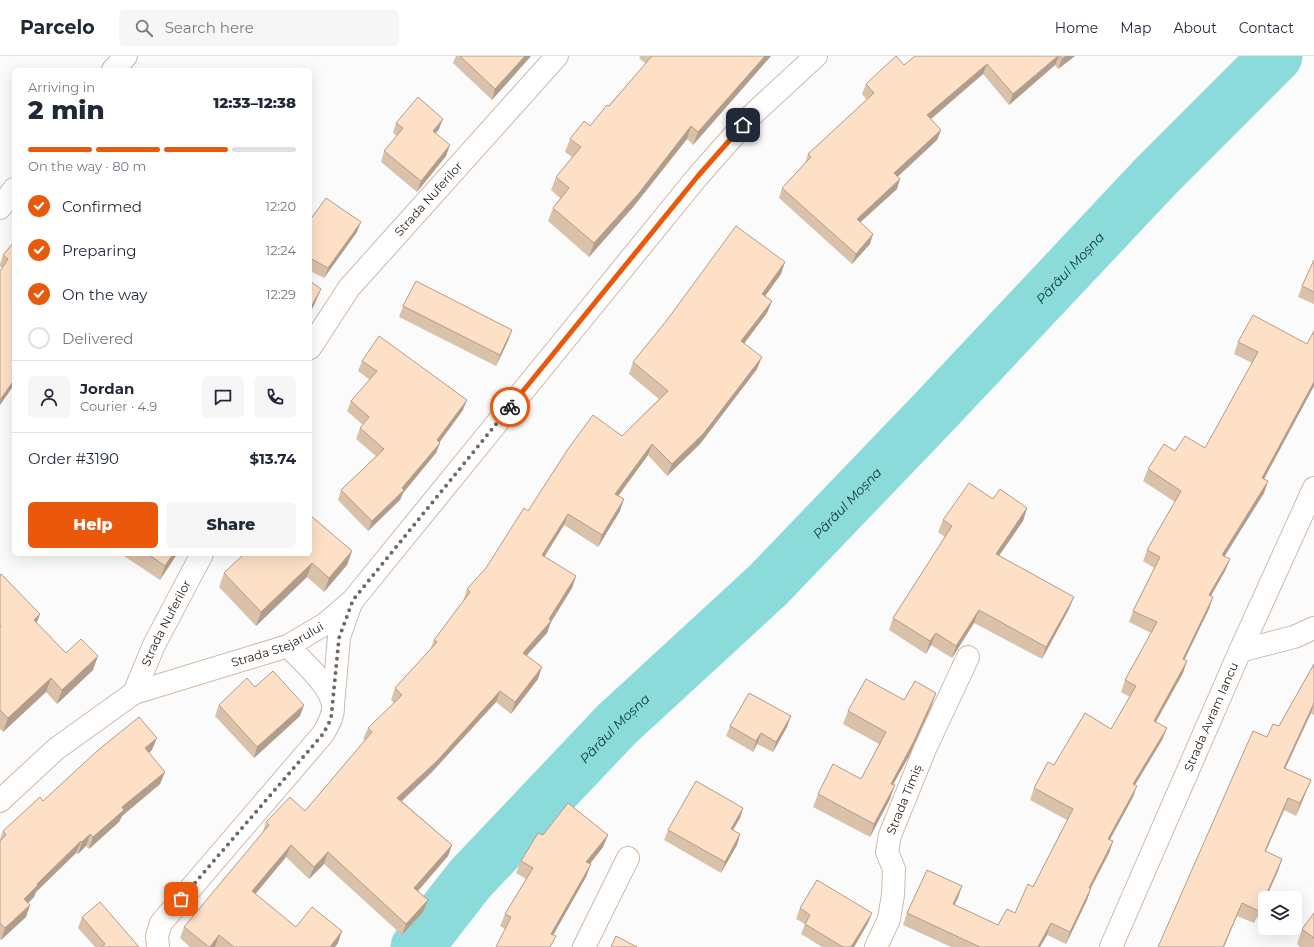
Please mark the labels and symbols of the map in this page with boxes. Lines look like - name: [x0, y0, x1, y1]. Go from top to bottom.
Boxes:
- pin: [726, 108, 760, 142]
- street label: Strada Nuferilor: [391, 158, 466, 239]
- water label: Pârâul Moșna: [1032, 229, 1107, 307]
- courier: [490, 387, 530, 427]
- water label: Pârâul Moșna: [809, 464, 885, 542]
- street label: Strada Nuferilor: [138, 577, 194, 668]
- street label: Strada Stejarului: [229, 619, 326, 670]
- street label: Strada Avram Iancu: [1180, 660, 1241, 774]
- water label: Pârâul Moșna: [576, 690, 653, 766]
- street label: Strada Timiș: [883, 762, 925, 837]
- pin: [164, 882, 198, 916]

